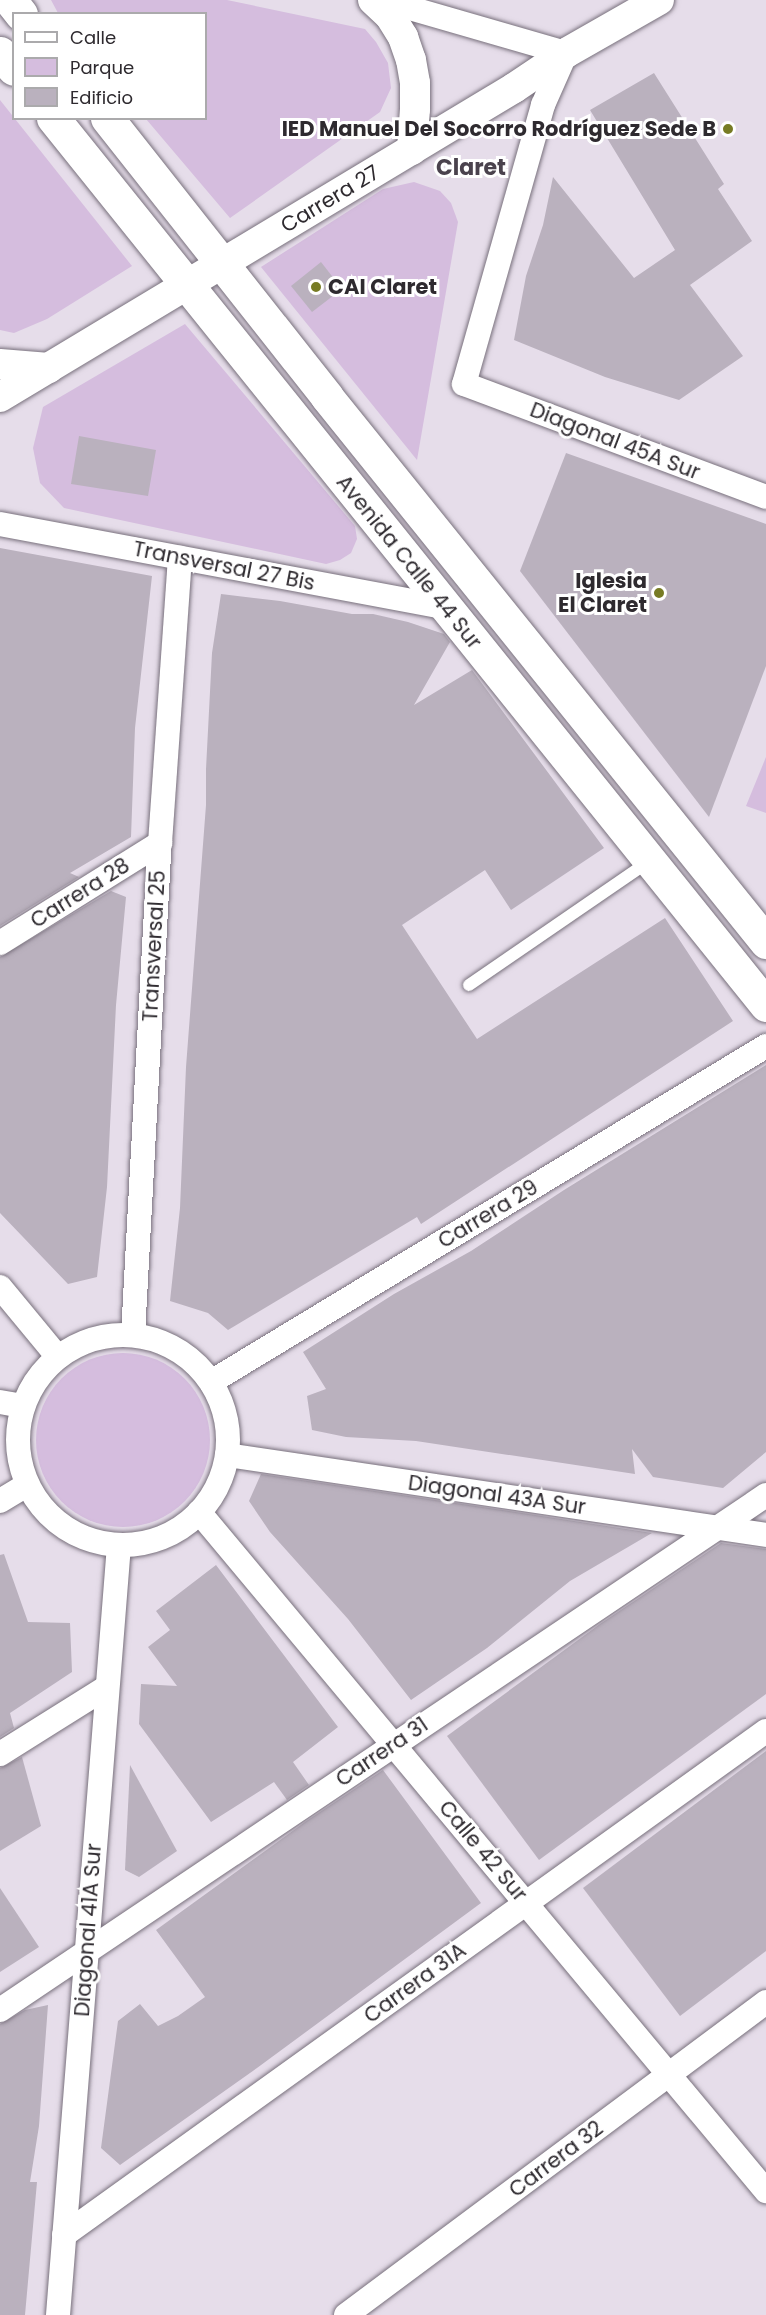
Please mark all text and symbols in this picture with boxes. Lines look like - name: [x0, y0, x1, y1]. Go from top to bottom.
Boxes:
- legend: [12, 12, 207, 120]
- text: Calle: [70, 25, 116, 50]
- text: Parque: [70, 55, 134, 80]
- text: Edificio: [70, 85, 133, 110]
- place label: IED Manuel Del Socorro Rodríguez Sede B: [282, 116, 716, 142]
- marker: IED Manuel Del Socorro Rodríguez Sede B: [721, 122, 735, 136]
- district label: Claret: [436, 155, 506, 181]
- street label: Carrera 27: [276, 160, 384, 238]
- place label: CAI Claret: [328, 274, 437, 300]
- marker: CAI Claret: [309, 280, 323, 294]
- street label: Diagonal 45A Sur: [526, 397, 704, 485]
- street label: Avenida Calle 44 Sur: [331, 470, 487, 654]
- street label: Transversal 27 Bis: [131, 536, 317, 596]
- place label: Iglesia El Claret: [558, 568, 647, 618]
- marker: Iglesia El Claret: [652, 586, 666, 600]
- street label: Carrera 28: [26, 853, 134, 933]
- street label: Transversal 25: [137, 870, 171, 1022]
- street label: Carrera 29: [433, 1174, 543, 1254]
- street label: Diagonal 43A Sur: [407, 1470, 587, 1520]
- street label: Carrera 31: [331, 1712, 433, 1792]
- street label: Calle 42 Sur: [434, 1795, 532, 1907]
- street label: Diagonal 41A Sur: [69, 1843, 107, 2017]
- street label: Carrera 31A: [359, 1938, 471, 2028]
- street label: Carrera 32: [504, 2115, 608, 2203]

